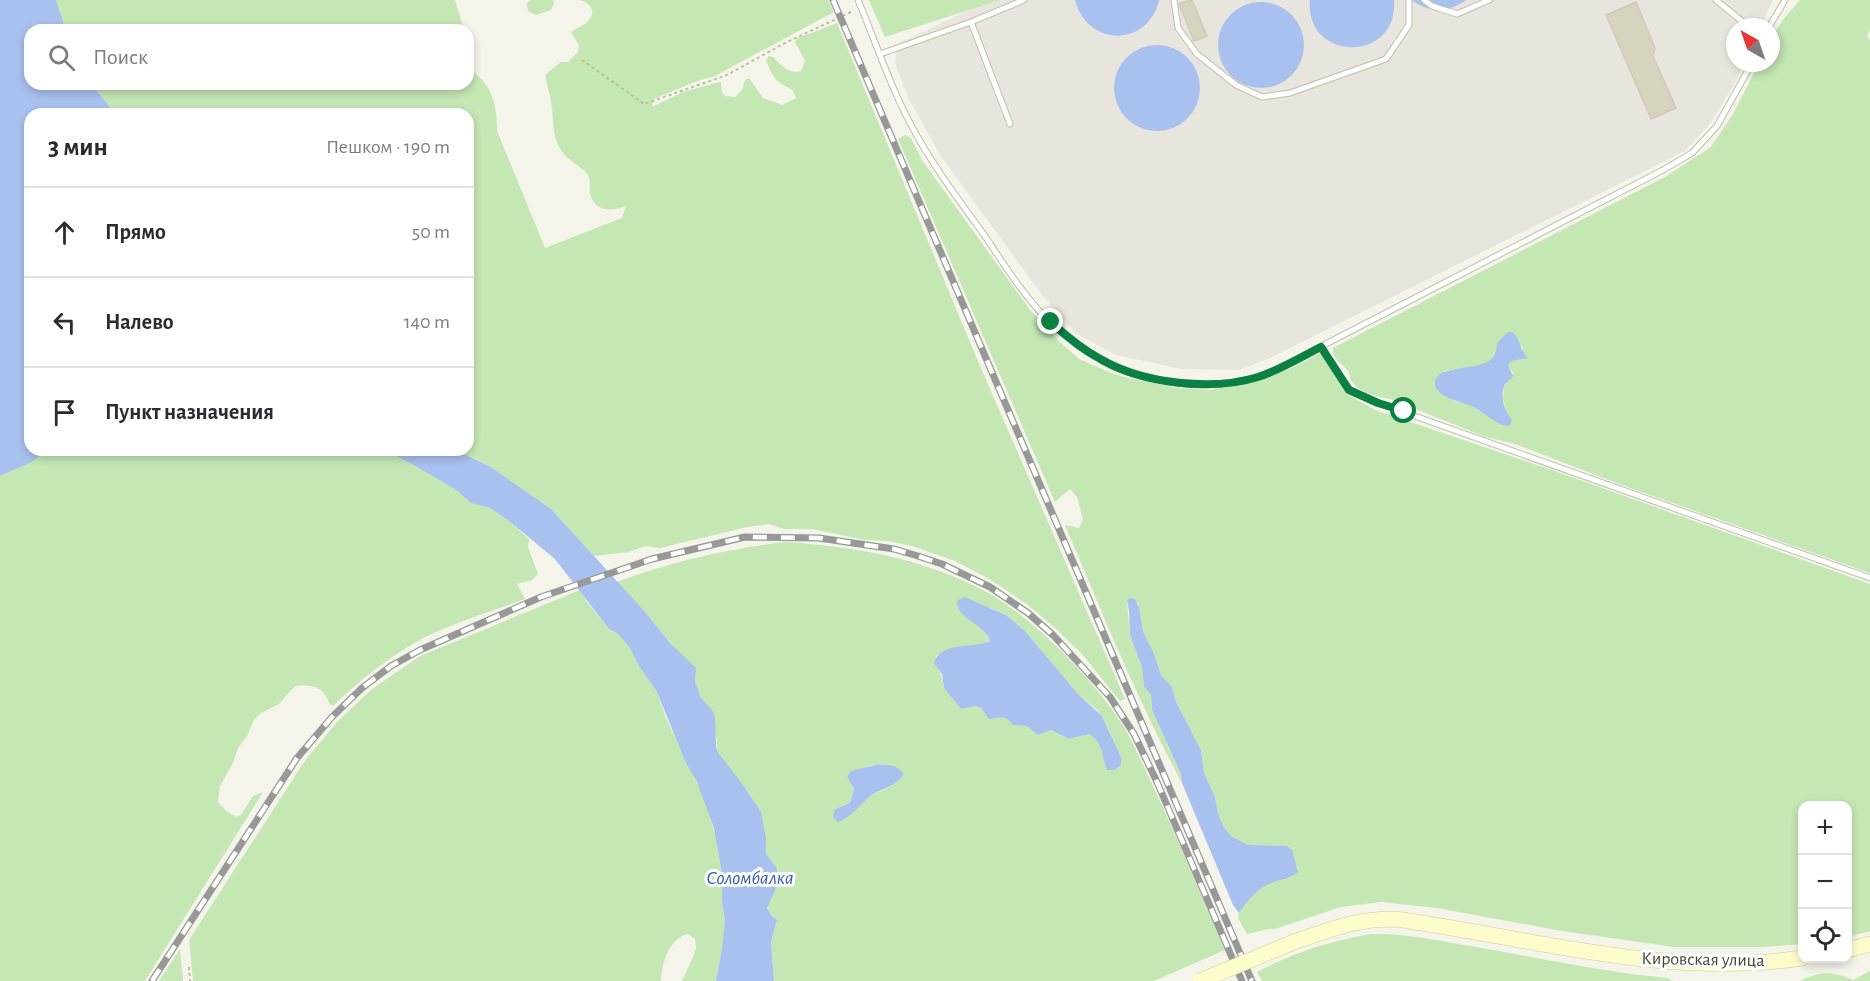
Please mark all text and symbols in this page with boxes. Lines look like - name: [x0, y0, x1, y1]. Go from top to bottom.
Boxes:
- north arrow: [1726, 18, 1780, 72]
- search box: [24, 24, 474, 90]
- icon: search: [45, 41, 78, 74]
- text: Поиск: [93, 46, 148, 68]
- text: 3 мин: [48, 134, 108, 160]
- text: Пешком · 190 m: [326, 137, 450, 157]
- icon: ahead: [48, 216, 81, 249]
- text: Прямо: [105, 221, 166, 243]
- text: 50 m: [412, 222, 450, 242]
- icon: left: [48, 306, 81, 339]
- route end: [1037, 308, 1063, 334]
- text: Налево: [105, 311, 174, 333]
- text: 140 m: [404, 312, 450, 332]
- icon: arrive: [48, 396, 81, 429]
- route start: [1390, 397, 1416, 423]
- text: Пункт назначения: [105, 401, 274, 423]
- map controls: [1798, 801, 1852, 963]
- button: +: [1798, 801, 1852, 855]
- button: −: [1798, 855, 1852, 909]
- water label: Соломбалка: [706, 868, 794, 888]
- button: locate: [1798, 909, 1852, 963]
- street label: Кировская улица: [1641, 950, 1765, 970]

